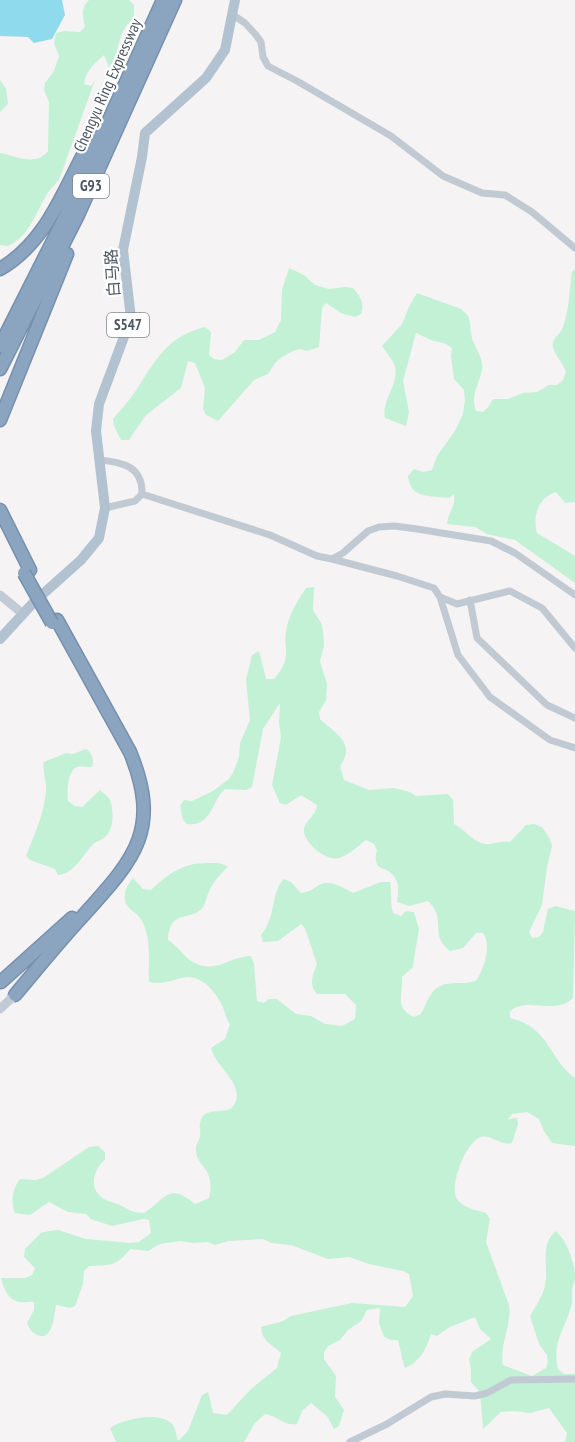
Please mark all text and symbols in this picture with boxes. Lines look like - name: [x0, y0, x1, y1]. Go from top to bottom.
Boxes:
- street label: Chengyu Ring Expressway: [69, 15, 145, 155]
- road number: G93: [73, 174, 109, 198]
- street label: 白马路: [100, 248, 124, 298]
- road number: S547: [107, 313, 149, 337]

